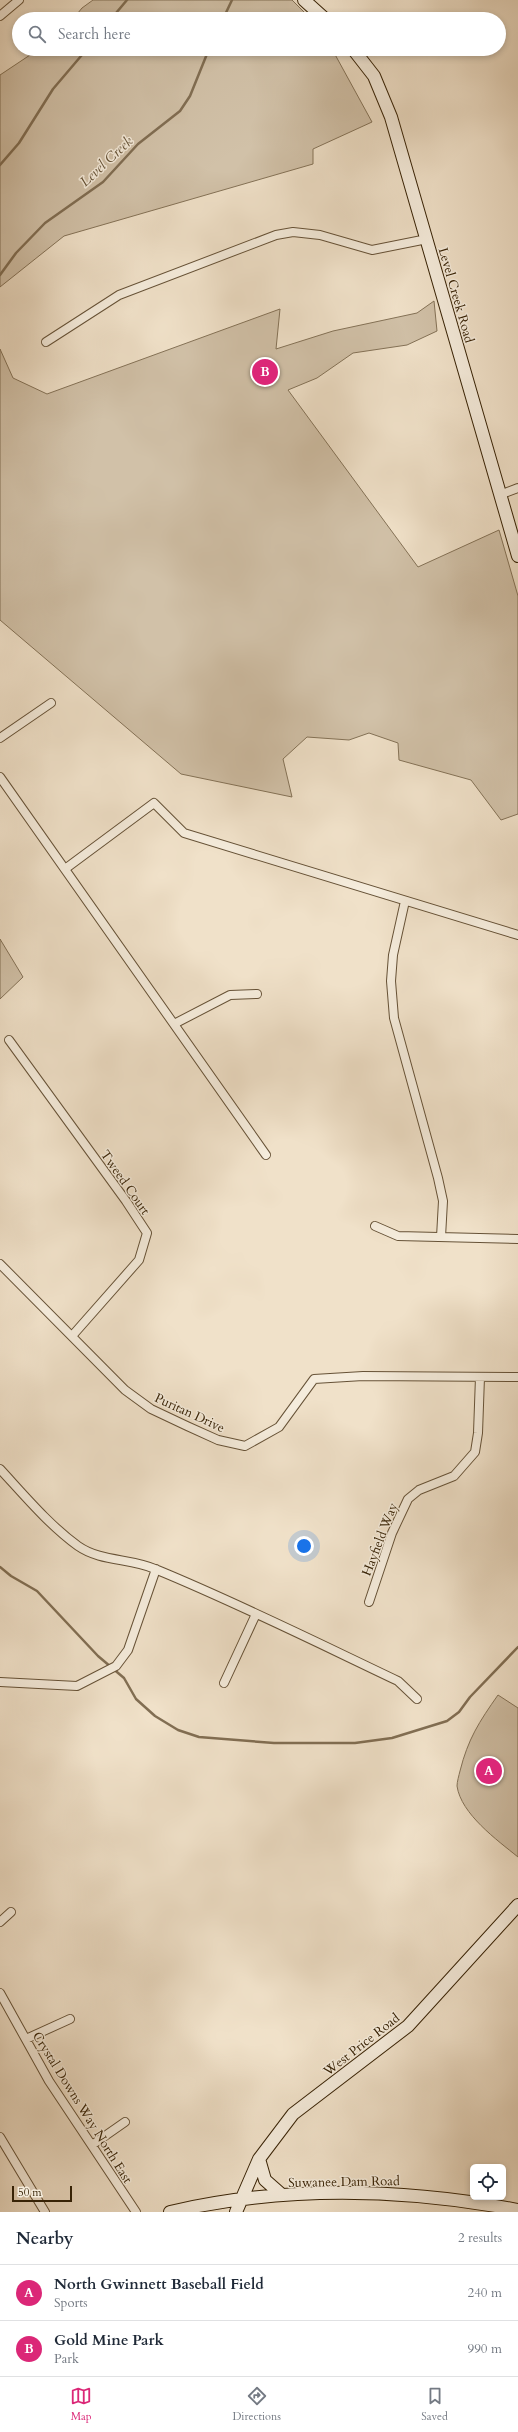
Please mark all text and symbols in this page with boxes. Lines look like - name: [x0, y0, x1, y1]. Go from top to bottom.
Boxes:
- search box: [12, 12, 506, 56]
- icon: search: [26, 23, 48, 45]
- text: Search here: [58, 24, 131, 44]
- water label: Level Creek: [76, 132, 137, 191]
- street label: Level Creek Road: [434, 245, 478, 345]
- pin: B: [252, 357, 278, 387]
- street label: Tweed Court: [96, 1147, 154, 1219]
- street label: Puritan Drive: [152, 1389, 228, 1437]
- street label: Hayfield Way: [358, 1500, 402, 1579]
- your location: [294, 1536, 314, 1556]
- pin: A: [476, 1756, 502, 1786]
- street label: West Price Road: [319, 2009, 404, 2081]
- street label: Crystal Downs Way North East: [28, 2028, 136, 2187]
- map controls: [470, 2164, 506, 2200]
- button: locate: [470, 2164, 506, 2200]
- street label: Suwanee Dam Road: [288, 2172, 400, 2192]
- scale bar: [12, 2184, 72, 2203]
- text: 50 m: [18, 2185, 42, 2200]
- text: Nearby: [16, 2227, 73, 2250]
- text: 2 results: [458, 2229, 502, 2247]
- text: North Gwinnett Baseball Field: [54, 2274, 264, 2294]
- text: A: [24, 2284, 34, 2302]
- text: 240 m: [468, 2284, 502, 2302]
- text: Sports: [54, 2294, 88, 2312]
- text: Gold Mine Park: [54, 2330, 164, 2350]
- text: B: [24, 2340, 34, 2358]
- text: 990 m: [468, 2340, 502, 2358]
- text: Park: [54, 2350, 79, 2368]
- tab: Map: [70, 2385, 92, 2424]
- tab: Directions: [232, 2385, 281, 2424]
- tab: Saved: [421, 2385, 448, 2424]

